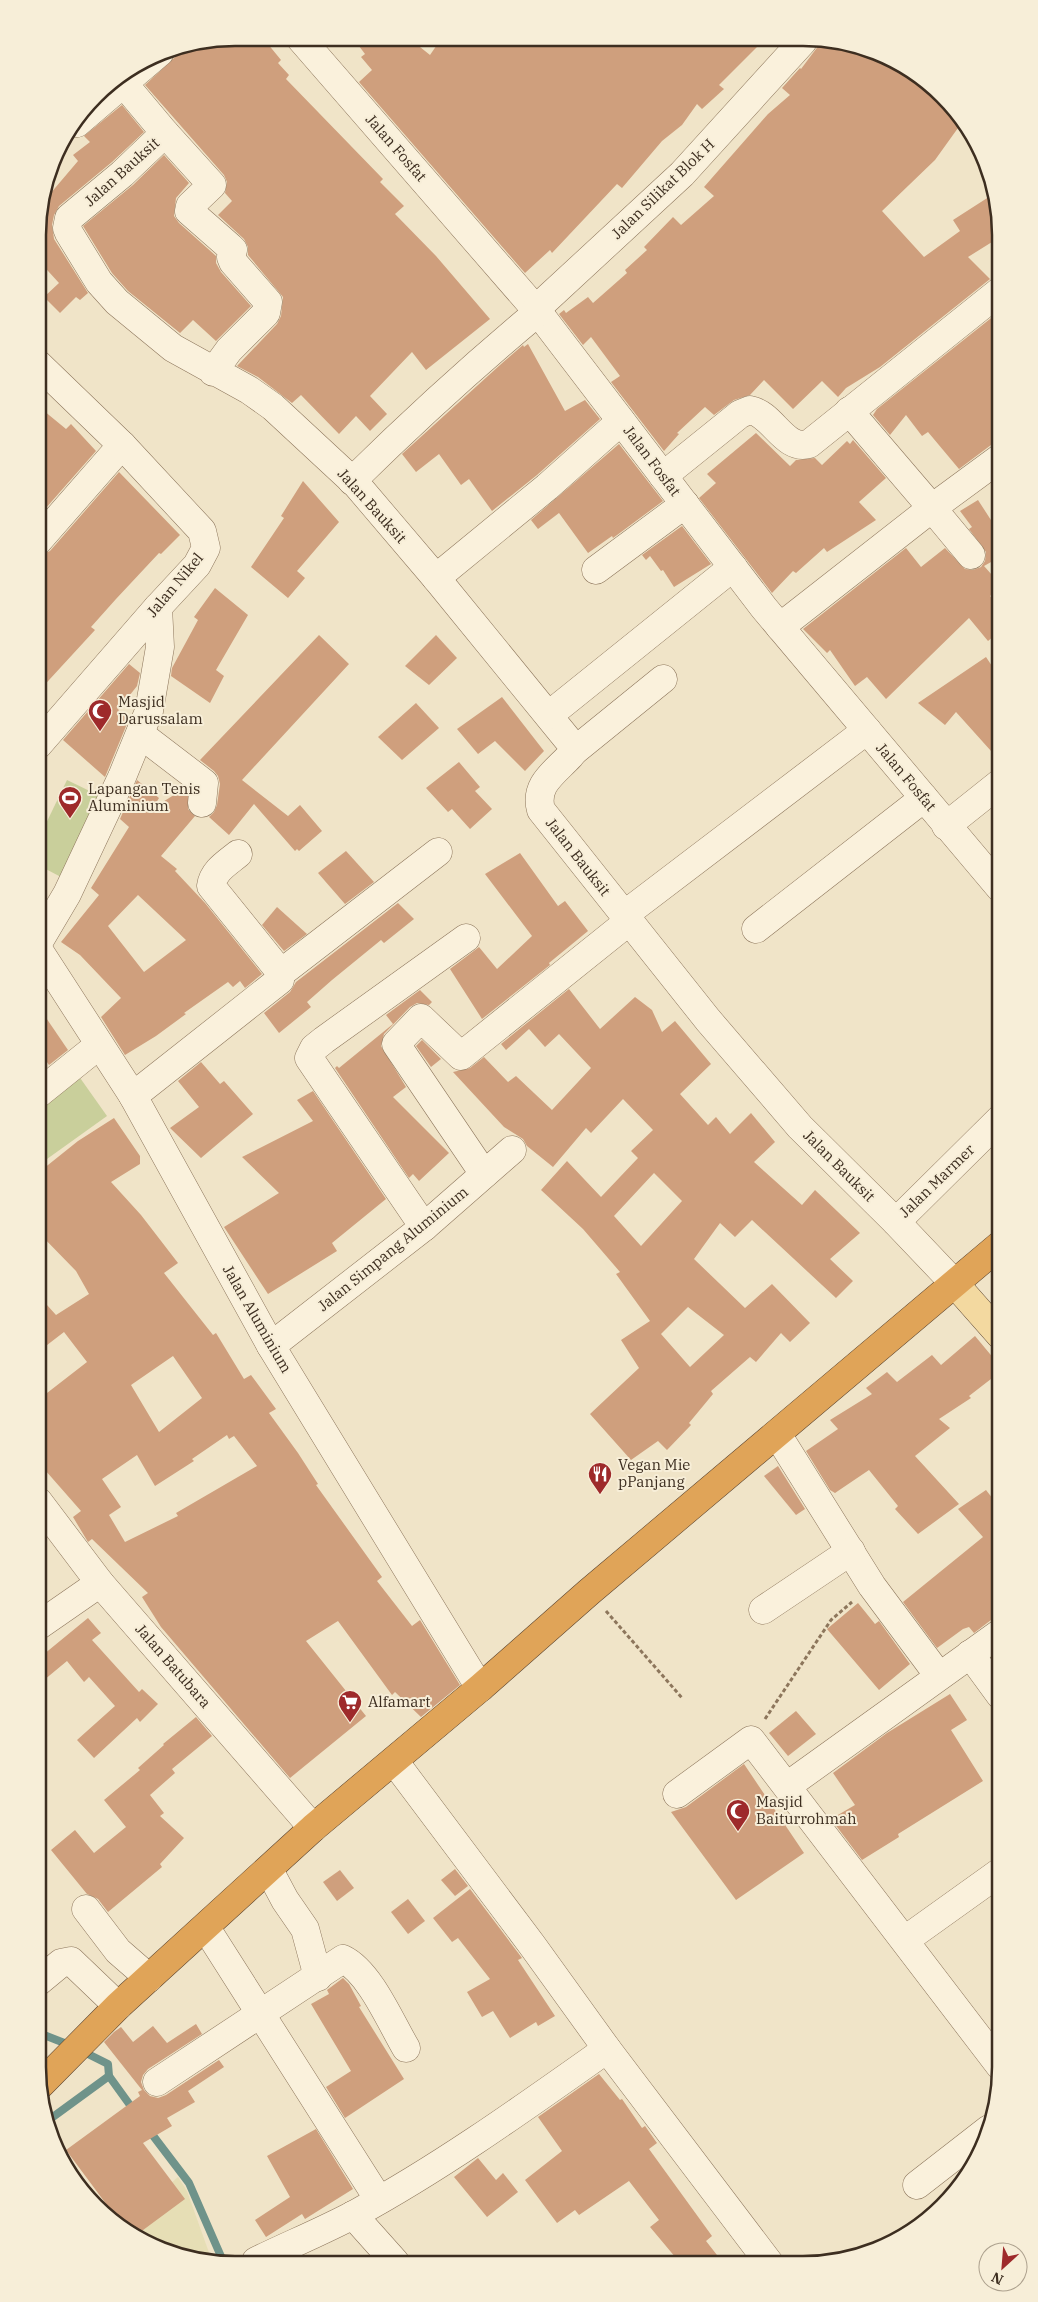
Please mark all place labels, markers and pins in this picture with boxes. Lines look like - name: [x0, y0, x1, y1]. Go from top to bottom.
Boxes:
- place label: Masjid Darussalam: [118, 692, 203, 728]
- mosque icon: Masjid Darussalam: [87, 698, 113, 732]
- place label: Lapangan Tenis Aluminium: [88, 779, 200, 815]
- sports icon: Lapangan Tenis Aluminium: [57, 785, 83, 819]
- place label: Vegan Mie pPanjang: [618, 1455, 690, 1491]
- restaurant icon: Vegan Mie pPanjang: [587, 1461, 613, 1495]
- supermarket icon: Alfamart: [337, 1689, 363, 1723]
- place label: Alfamart: [368, 1692, 431, 1711]
- place label: Masjid Baiturrohmah: [756, 1792, 857, 1828]
- mosque icon: Masjid Baiturrohmah: [725, 1798, 751, 1832]

